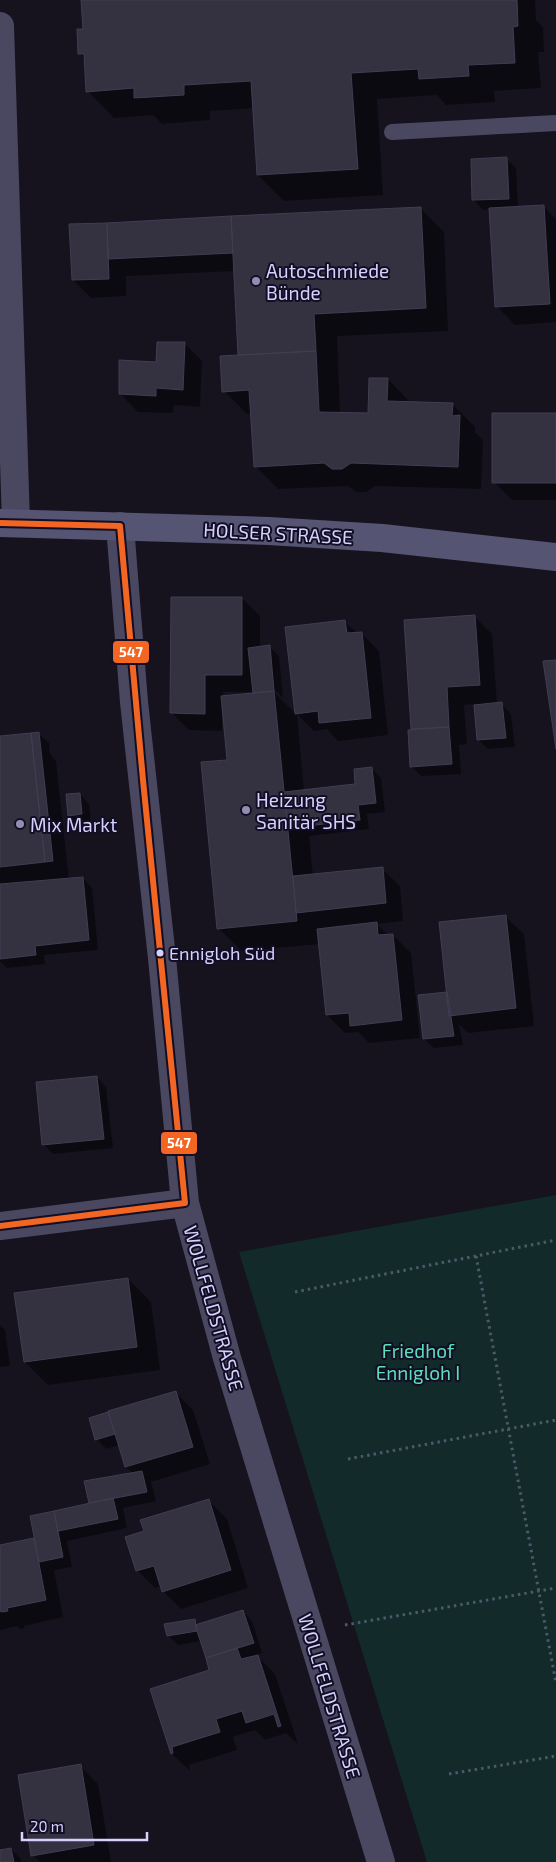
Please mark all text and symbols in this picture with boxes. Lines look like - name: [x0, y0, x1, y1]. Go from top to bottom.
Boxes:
- place label: Autoschmiede Bünde: [266, 259, 389, 304]
- marker: Autoschmiede Bünde: [250, 275, 262, 287]
- street label: HOLSER STRASSE: [203, 518, 353, 548]
- line badge: 547: [112, 640, 150, 664]
- text: 547: [119, 643, 144, 660]
- place label: Heizung Sanitär SHS: [256, 788, 356, 833]
- marker: Heizung Sanitär SHS: [240, 804, 252, 816]
- place label: Mix Markt: [30, 813, 117, 836]
- marker: Mix Markt: [14, 818, 26, 830]
- place label: Ennigloh Süd: [169, 942, 275, 964]
- marker: Ennigloh Süd: [155, 948, 165, 958]
- line badge: 547: [160, 1131, 198, 1155]
- text: 547: [167, 1134, 192, 1151]
- street label: WOLLFELDSTRASSE: [179, 1223, 249, 1393]
- park label: Friedhof Ennigloh I: [376, 1339, 460, 1384]
- street label: WOLLFELDSTRASSE: [294, 1611, 366, 1781]
- scale bar: [22, 1810, 148, 1842]
- text: 20 m: [30, 1817, 64, 1835]

